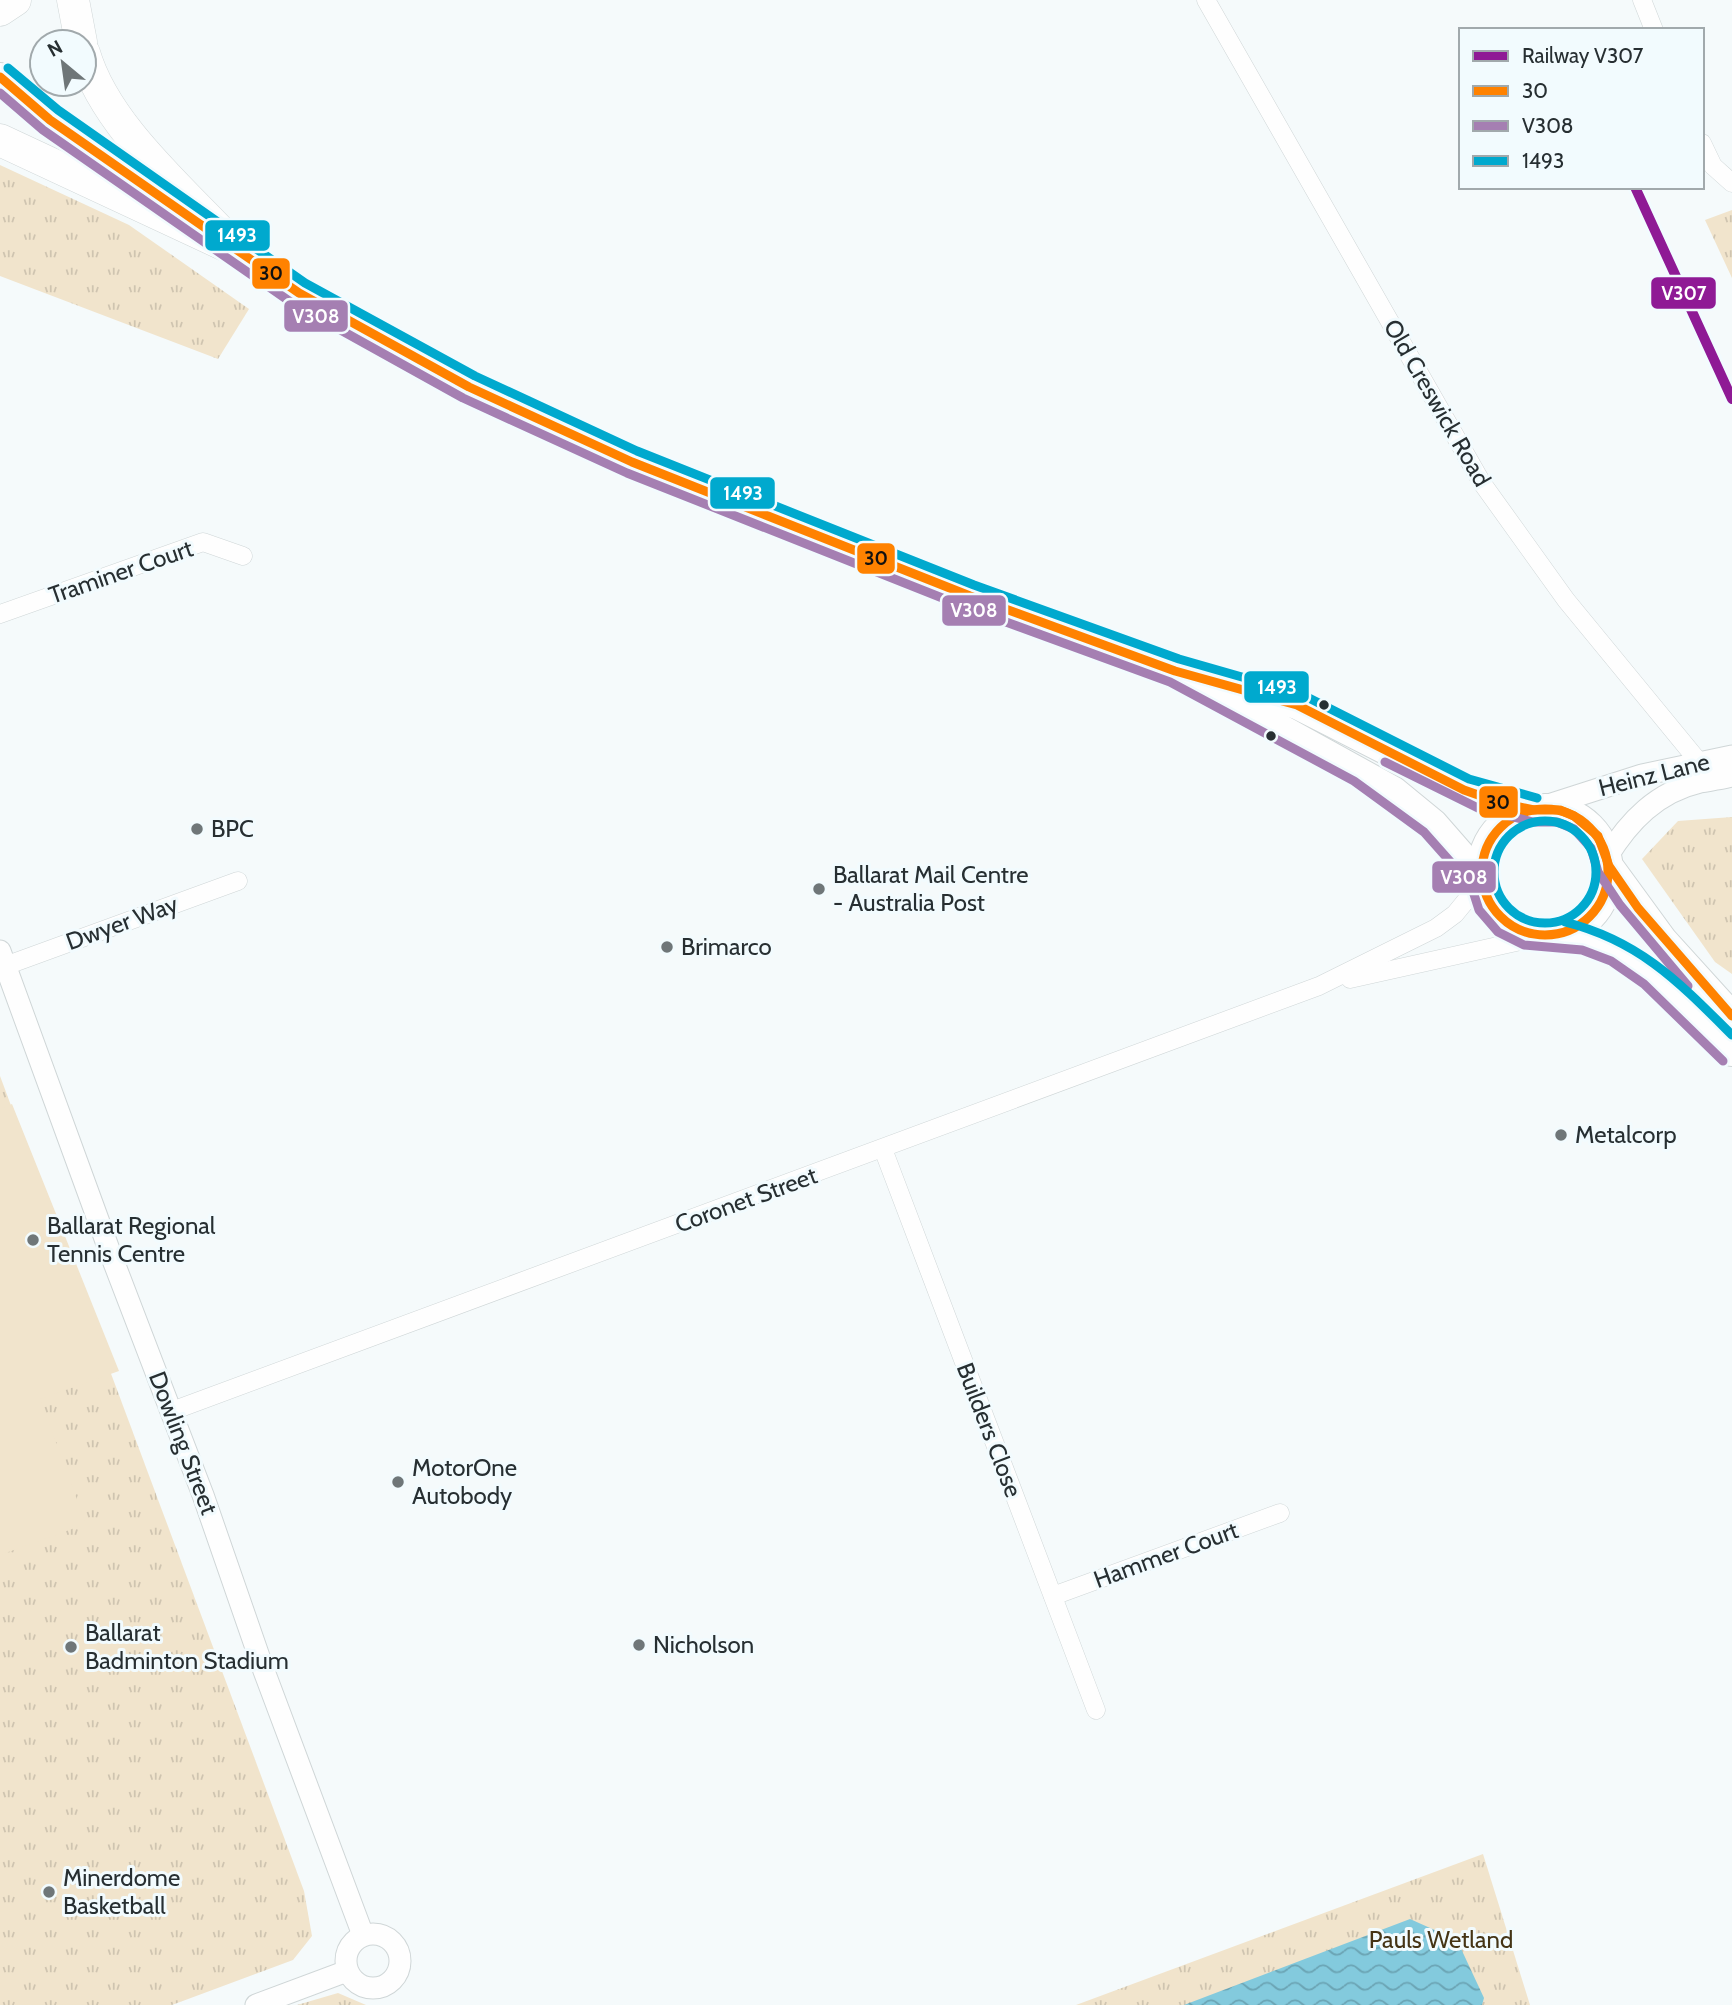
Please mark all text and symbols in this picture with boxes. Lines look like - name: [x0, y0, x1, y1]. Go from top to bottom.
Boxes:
- north arrow: [28, 28, 98, 98]
- legend: [1459, 28, 1704, 189]
- text: N: [44, 35, 66, 62]
- text: Railway V307: [1522, 43, 1644, 68]
- text: 30: [1522, 78, 1548, 103]
- text: V308: [1522, 113, 1574, 138]
- text: 1493: [1522, 148, 1564, 173]
- line badge: 1493: [204, 219, 271, 252]
- text: 1493: [217, 224, 257, 247]
- line badge: 30: [251, 257, 291, 290]
- text: 30: [259, 262, 283, 285]
- line badge: V307: [1650, 276, 1717, 310]
- text: V307: [1661, 282, 1707, 305]
- line badge: V308: [283, 299, 349, 333]
- text: V308: [293, 305, 339, 328]
- street label: Old Creswick Road: [1378, 314, 1497, 492]
- line badge: 1493: [709, 476, 776, 510]
- text: 1493: [723, 482, 763, 505]
- street label: Traminer Court: [45, 533, 197, 610]
- line badge: 30: [856, 542, 896, 575]
- text: 30: [864, 547, 888, 570]
- line badge: V308: [941, 594, 1007, 627]
- text: V308: [951, 599, 997, 622]
- line badge: 1493: [1243, 670, 1310, 704]
- text: 1493: [1257, 676, 1297, 699]
- unlabelled marker: [1317, 698, 1331, 712]
- unlabelled marker: [1264, 729, 1278, 743]
- street label: Heinz Lane: [1595, 747, 1712, 802]
- line badge: 30: [1478, 785, 1519, 819]
- text: 30: [1486, 791, 1510, 814]
- place label: BPC: [211, 814, 254, 843]
- marker: BPC: [189, 821, 205, 837]
- place label: Ballarat Mail Centre - Australia Post: [833, 860, 1029, 917]
- line badge: V308: [1431, 860, 1497, 894]
- text: V308: [1441, 866, 1487, 889]
- marker: Ballarat Mail Centre - Australia Post: [811, 881, 827, 897]
- street label: Dwyer Way: [62, 889, 182, 956]
- place label: Brimarco: [681, 932, 772, 961]
- marker: Brimarco: [659, 939, 675, 955]
- place label: Metalcorp: [1575, 1120, 1677, 1149]
- marker: Metalcorp: [1553, 1127, 1569, 1143]
- street label: Coronet Street: [671, 1160, 821, 1239]
- place label: Ballarat Regional Tennis Centre: [47, 1211, 216, 1268]
- marker: Ballarat Regional Tennis Centre: [25, 1232, 41, 1248]
- street label: Builders Close: [951, 1358, 1028, 1501]
- street label: Dowling Street: [143, 1367, 224, 1519]
- place label: MotorOne Autobody: [412, 1453, 517, 1510]
- marker: MotorOne Autobody: [390, 1474, 406, 1490]
- street label: Hammer Court: [1090, 1515, 1242, 1594]
- place label: Ballarat Badminton Stadium: [85, 1618, 289, 1675]
- place label: Nicholson: [653, 1630, 754, 1659]
- marker: Nicholson: [631, 1637, 647, 1653]
- marker: Ballarat Badminton Stadium: [63, 1639, 79, 1655]
- place label: Minerdome Basketball: [63, 1863, 180, 1920]
- marker: Minerdome Basketball: [41, 1884, 57, 1900]
- park label: Pauls Wetland: [1369, 1925, 1513, 1954]

